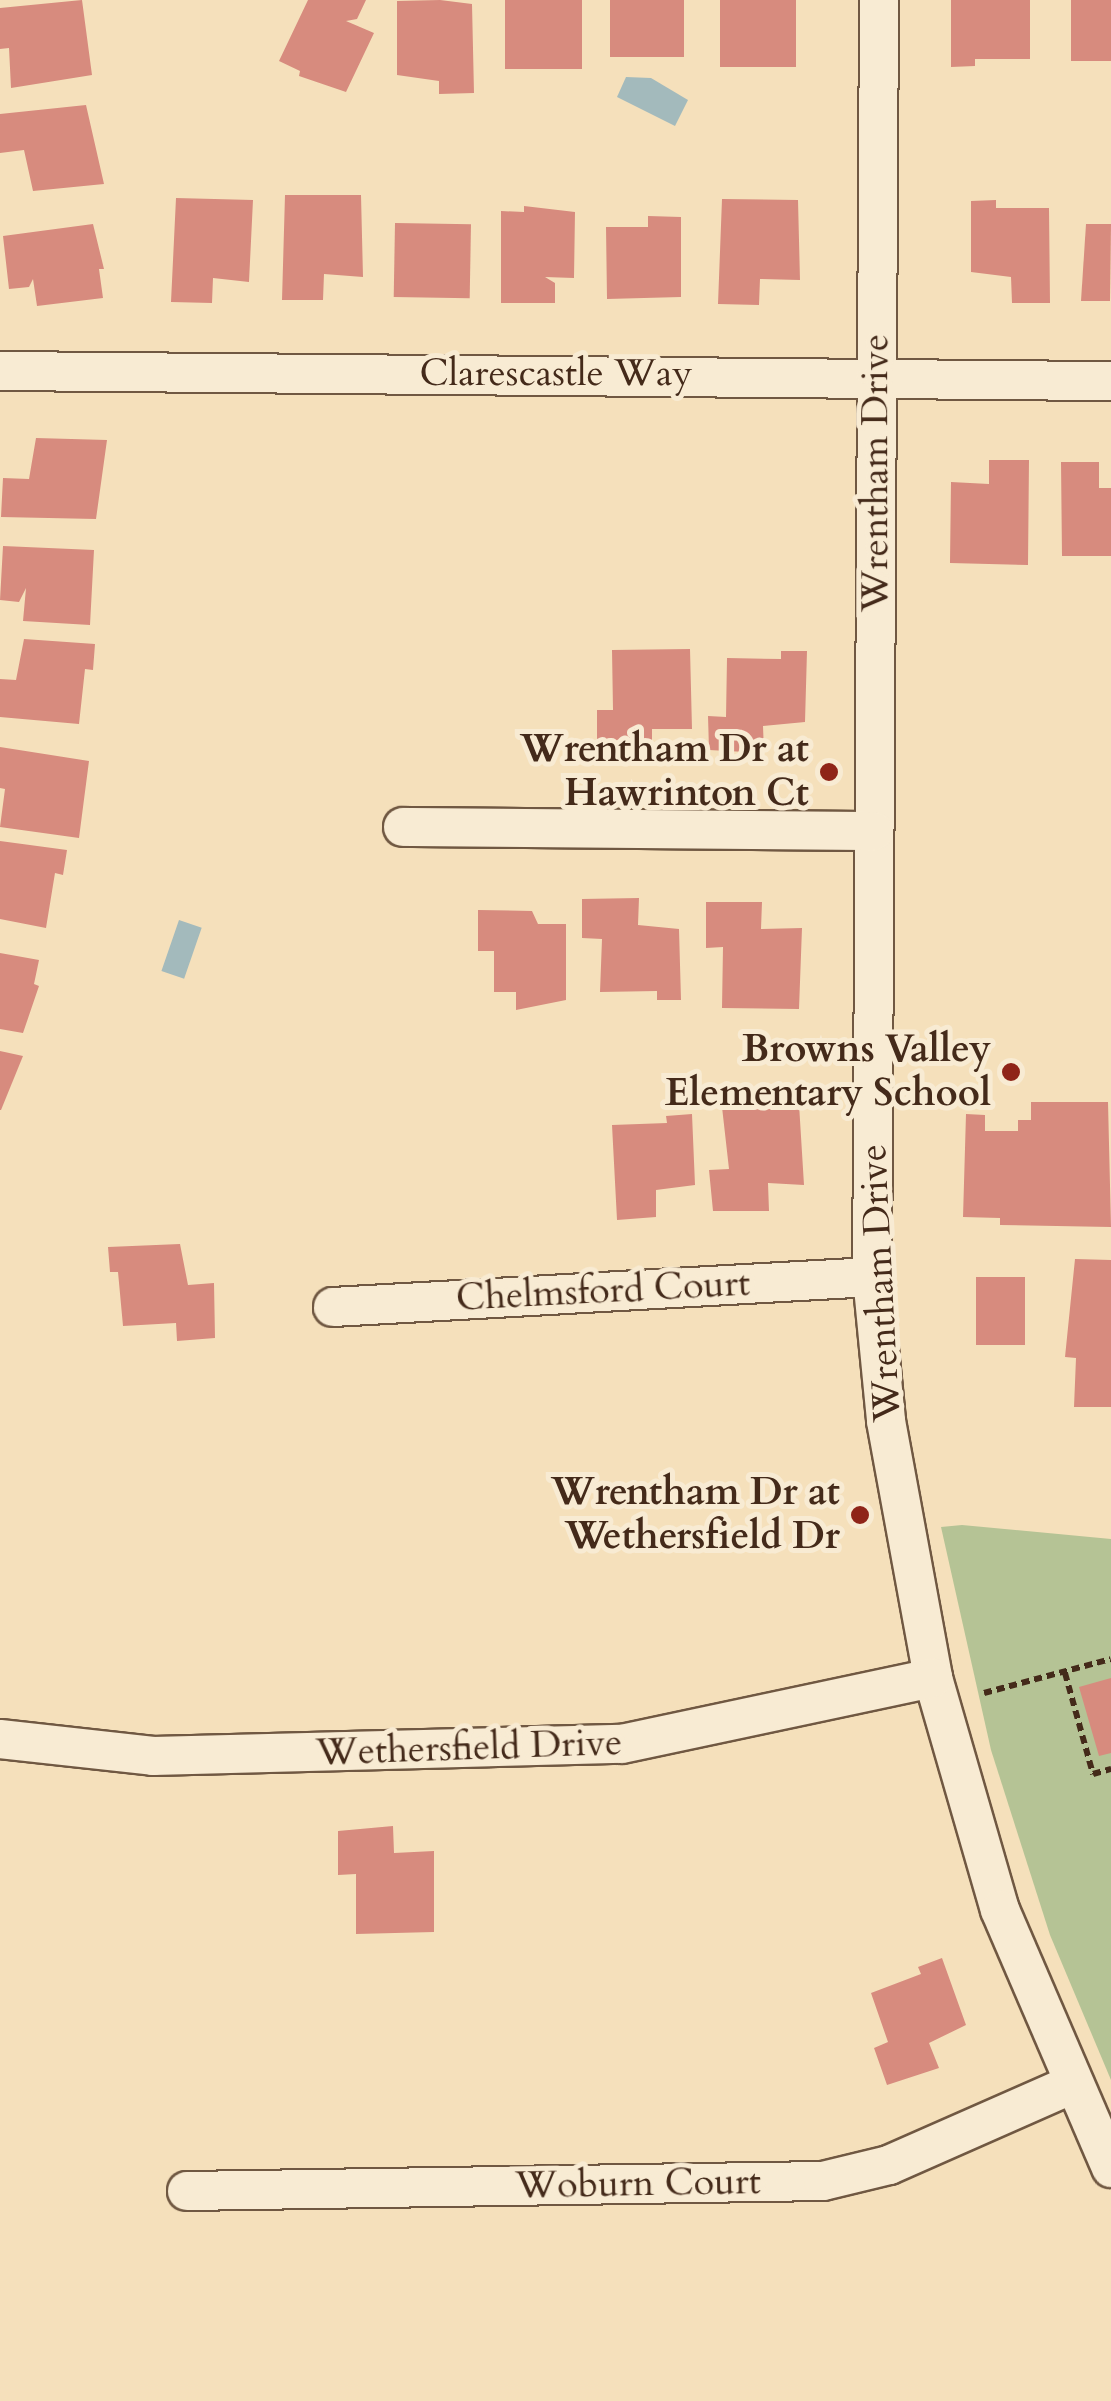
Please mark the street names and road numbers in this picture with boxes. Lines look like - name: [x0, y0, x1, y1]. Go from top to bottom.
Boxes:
- street label: Wrentham Drive: [853, 334, 899, 612]
- street label: Clarescastle Way: [419, 351, 693, 397]
- street label: Wrentham Drive: [851, 1143, 911, 1423]
- street label: Chelmsford Court: [455, 1261, 751, 1321]
- street label: Wethersfield Drive: [315, 1720, 623, 1776]
- street label: Woburn Court: [515, 2159, 761, 2209]

